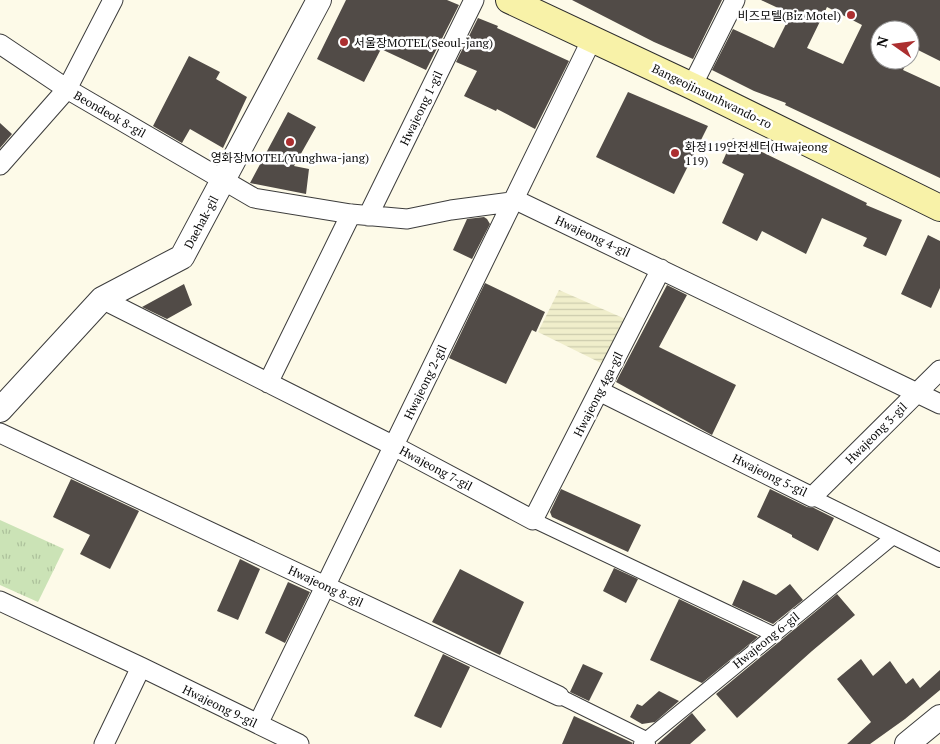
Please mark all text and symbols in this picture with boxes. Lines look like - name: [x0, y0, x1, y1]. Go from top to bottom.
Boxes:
- place label: 비즈모텔(Biz Motel): [738, 8, 841, 23]
- marker: 비즈모텔(Biz Motel): [845, 9, 857, 21]
- north arrow: [870, 20, 920, 70]
- text: N: [871, 34, 892, 49]
- place label: 서울장MOTEL(Seoul-jang): [354, 35, 493, 50]
- marker: 서울장MOTEL(Seoul-jang): [338, 36, 350, 48]
- street label: Bangeojinsunhwando-ro: [650, 60, 775, 132]
- street label: Hwajeong 1-gil: [396, 68, 446, 148]
- street label: Beondeok 8-gil: [71, 87, 149, 141]
- marker: 영화장MOTEL(Yunghwa-jang): [284, 136, 296, 148]
- place label: 화정119안전센터(Hwajeong 119): [685, 139, 828, 168]
- marker: 화정119안전센터(Hwajeong 119): [669, 147, 681, 159]
- place label: 영화장MOTEL(Yunghwa-jang): [211, 150, 369, 165]
- street label: Daehak-gil: [181, 192, 221, 251]
- street label: Hwajeong 4-gil: [553, 212, 633, 260]
- street label: Hwajeong 2-gil: [400, 342, 450, 422]
- street label: Hwajeong 4ga-gil: [570, 349, 626, 439]
- street label: Hwajeong 3-gil: [842, 399, 910, 467]
- street label: Hwajeong 7-gil: [397, 442, 475, 494]
- street label: Hwajeong 5-gil: [730, 450, 810, 500]
- street label: Hwajeong 8-gil: [286, 562, 366, 610]
- street label: Hwajeong 6-gil: [730, 608, 803, 671]
- street label: Hwajeong 9-gil: [180, 681, 260, 731]

